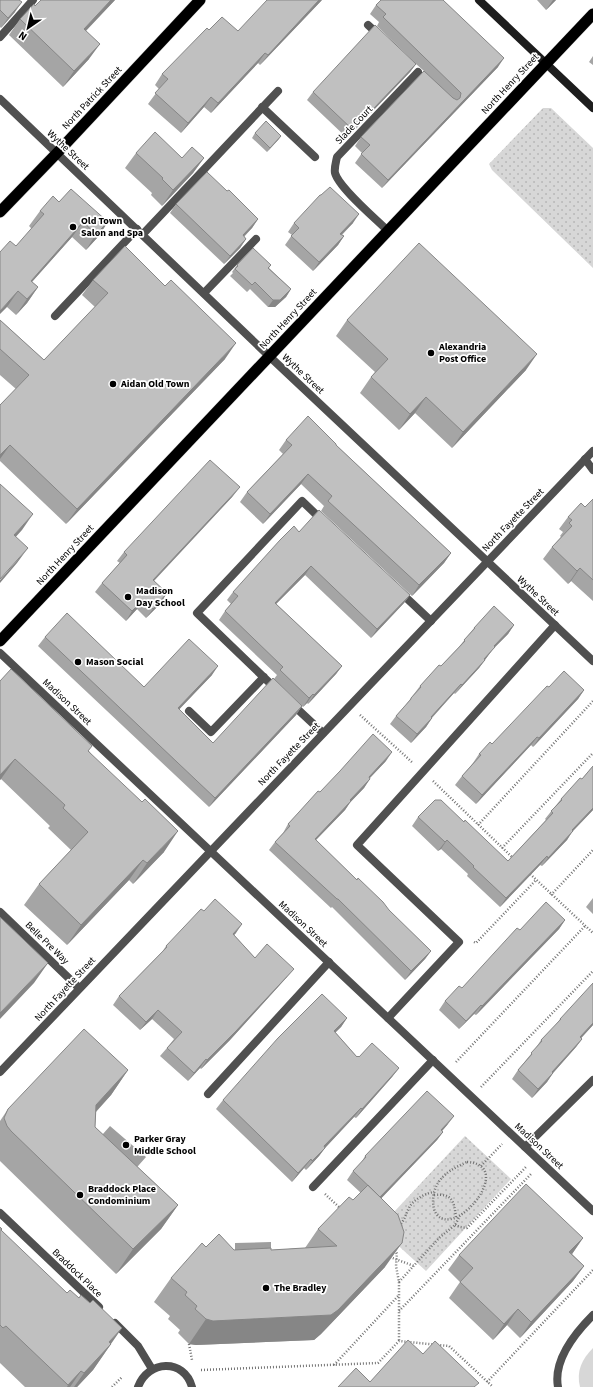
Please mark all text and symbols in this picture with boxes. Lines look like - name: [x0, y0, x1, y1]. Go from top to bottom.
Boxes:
- north arrow: [8, 8, 48, 48]
- text: N: [15, 28, 30, 44]
- street label: North Henry Street: [478, 50, 542, 118]
- street label: North Patrick Street: [59, 63, 126, 133]
- street label: Slade Court: [332, 102, 376, 147]
- street label: Wythe Street: [44, 127, 93, 174]
- place label: Old Town Salon and Spa: [81, 214, 143, 240]
- marker: Old Town Salon and Spa: [68, 222, 78, 232]
- street label: North Henry Street: [256, 285, 320, 353]
- place label: Alexandria Post Office: [438, 340, 486, 366]
- marker: Alexandria Post Office: [426, 348, 436, 358]
- street label: Wythe Street: [279, 351, 328, 398]
- place label: Aidan Old Town: [120, 377, 190, 391]
- marker: Aidan Old Town: [108, 379, 118, 389]
- street label: North Fayette Street: [479, 485, 548, 555]
- street label: North Henry Street: [33, 521, 97, 589]
- street label: Wythe Street: [514, 573, 563, 620]
- place label: Madison Day School: [136, 584, 185, 610]
- marker: Madison Day School: [123, 592, 133, 602]
- place label: Mason Social: [86, 655, 143, 669]
- marker: Mason Social: [73, 657, 83, 667]
- street label: Madison Street: [39, 676, 95, 729]
- street label: North Fayette Street: [255, 719, 324, 789]
- street label: Madison Street: [275, 898, 331, 951]
- street label: Belle Pre Way: [22, 918, 72, 968]
- street label: North Fayette Street: [31, 953, 99, 1024]
- street label: Madison Street: [511, 1120, 567, 1173]
- place label: Parker Gray Middle School: [134, 1132, 196, 1158]
- marker: Parker Gray Middle School: [121, 1140, 131, 1150]
- place label: Braddock Place Condominium: [88, 1182, 156, 1208]
- marker: Braddock Place Condominium: [75, 1190, 85, 1200]
- street label: Braddock Place: [49, 1245, 105, 1301]
- place label: The Bradley: [274, 1281, 327, 1295]
- marker: The Bradley: [261, 1283, 271, 1293]

